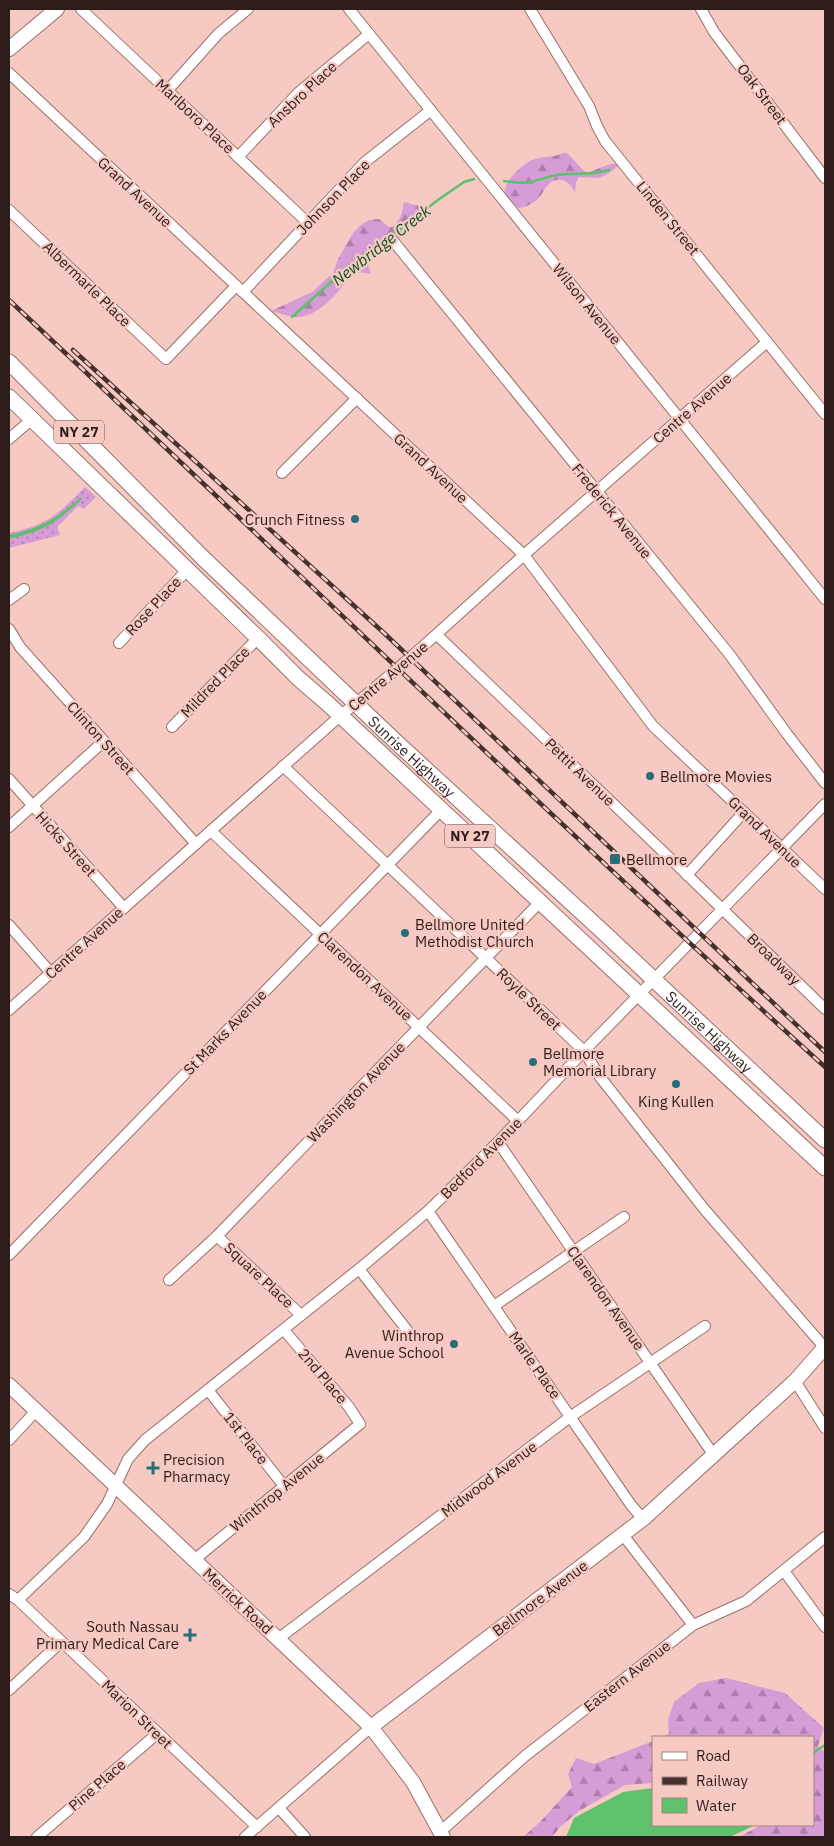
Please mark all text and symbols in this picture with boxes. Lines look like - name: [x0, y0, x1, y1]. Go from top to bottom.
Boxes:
- street label: Ansbro Place: [263, 57, 341, 131]
- street label: Oak Street: [733, 60, 791, 128]
- street label: Marlboro Place: [152, 75, 238, 157]
- street label: Grand Avenue: [94, 153, 176, 231]
- street label: Johnson Place: [292, 155, 374, 239]
- street label: Linden Street: [632, 177, 704, 259]
- water label: Newbridge Creek: [328, 200, 435, 290]
- street label: Albermarle Place: [39, 237, 135, 331]
- street label: Wilson Avenue: [548, 260, 626, 348]
- street label: Centre Avenue: [649, 368, 735, 448]
- road number: NY 27: [54, 421, 104, 444]
- street label: Grand Avenue: [390, 429, 472, 507]
- street label: Frederick Avenue: [568, 460, 656, 562]
- place label: Crunch Fitness: [245, 510, 345, 529]
- marker: Crunch Fitness: [349, 513, 361, 525]
- street label: Rose Place: [121, 573, 185, 639]
- street label: Centre Avenue: [344, 637, 432, 715]
- street label: Mildred Place: [176, 642, 254, 722]
- street label: Clinton Street: [63, 697, 139, 779]
- street label: Sunrise Highway: [365, 711, 460, 802]
- street label: Pettit Avenue: [541, 734, 619, 810]
- place label: Bellmore Movies: [660, 767, 772, 786]
- marker: Bellmore Movies: [644, 770, 656, 782]
- street label: Grand Avenue: [724, 792, 806, 872]
- street label: Hicks Street: [32, 807, 100, 881]
- road number: NY 27: [445, 824, 495, 848]
- place label: Bellmore: [626, 850, 687, 869]
- marker: Bellmore: [608, 852, 622, 866]
- street label: Centre Avenue: [41, 903, 127, 983]
- place label: Bellmore United Methodist Church: [415, 915, 534, 951]
- street label: Clarendon Avenue: [314, 927, 416, 1025]
- marker: Bellmore United Methodist Church: [399, 927, 411, 939]
- street label: Broadway: [743, 929, 805, 990]
- street label: Royle Street: [493, 964, 565, 1034]
- street label: St Marks Avenue: [179, 985, 271, 1079]
- street label: Sunrise Highway: [662, 986, 757, 1077]
- street label: Washington Avenue: [303, 1038, 409, 1146]
- place label: Bellmore Memorial Library: [543, 1044, 657, 1080]
- marker: Bellmore Memorial Library: [527, 1056, 539, 1068]
- marker: King Kullen: [670, 1078, 682, 1090]
- place label: King Kullen: [638, 1092, 714, 1111]
- street label: Bedford Avenue: [436, 1113, 526, 1203]
- street label: Square Place: [220, 1238, 298, 1312]
- street label: Clarendon Avenue: [563, 1242, 649, 1354]
- place label: Winthrop Avenue School: [345, 1326, 444, 1362]
- street label: Marle Place: [505, 1327, 565, 1403]
- marker: Winthrop Avenue School: [448, 1338, 460, 1350]
- street label: 2nd Place: [294, 1344, 352, 1408]
- street label: 1st Place: [219, 1408, 273, 1468]
- street label: Midwood Avenue: [437, 1437, 541, 1521]
- street label: Winthrop Avenue: [226, 1448, 328, 1536]
- place label: Precision Pharmacy: [163, 1450, 231, 1486]
- marker: Precision Pharmacy: [147, 1462, 159, 1474]
- street label: Bellmore Avenue: [488, 1556, 592, 1640]
- street label: Merrick Road: [199, 1564, 277, 1638]
- place label: South Nassau Primary Medical Care: [36, 1617, 179, 1653]
- marker: South Nassau Primary Medical Care: [183, 1628, 197, 1642]
- street label: Eastern Avenue: [580, 1636, 674, 1716]
- street label: Marion Street: [98, 1676, 176, 1752]
- legend: [652, 1736, 814, 1826]
- text: Road: [696, 1746, 731, 1765]
- street label: Pine Place: [64, 1755, 130, 1815]
- text: Railway: [696, 1771, 749, 1790]
- text: Water: [696, 1796, 737, 1815]

